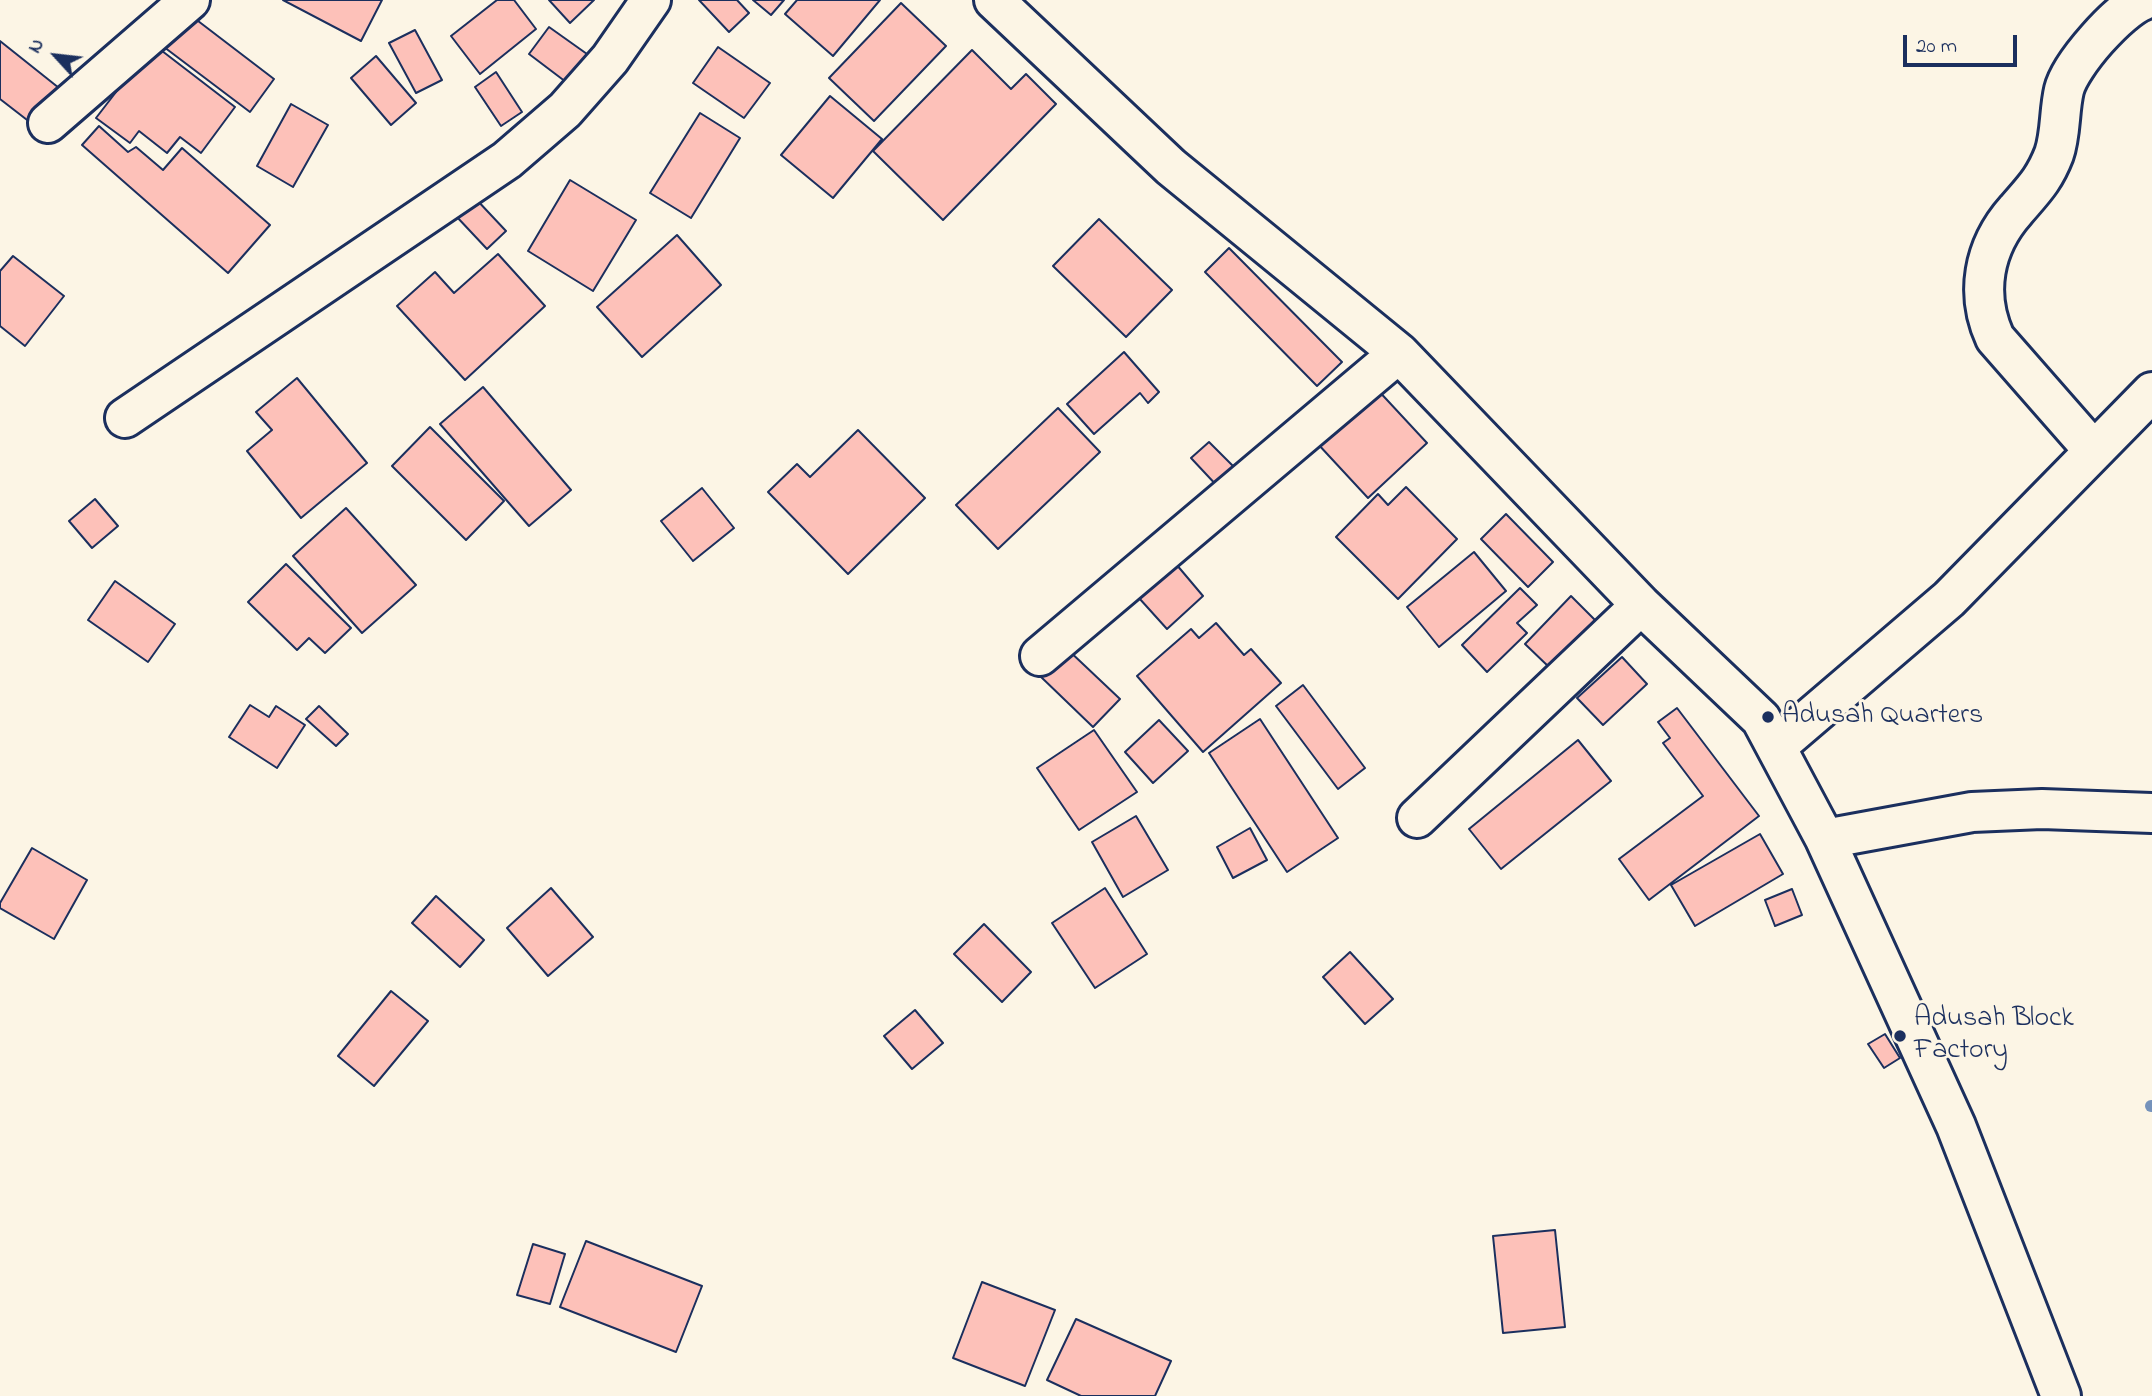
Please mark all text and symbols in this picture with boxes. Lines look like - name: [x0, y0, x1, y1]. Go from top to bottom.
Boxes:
- north arrow: [21, 21, 91, 91]
- scale bar: [1907, 21, 2021, 65]
- text: 20 m: [1916, 32, 1957, 62]
- text: N: [22, 34, 52, 58]
- place label: Adusah Quarters: [1782, 700, 1983, 734]
- marker: Adusah Quarters: [1760, 709, 1776, 725]
- place label: Adusah Block Factory: [1914, 1003, 2074, 1069]
- marker: Adusah Block Factory: [1892, 1028, 1908, 1044]

